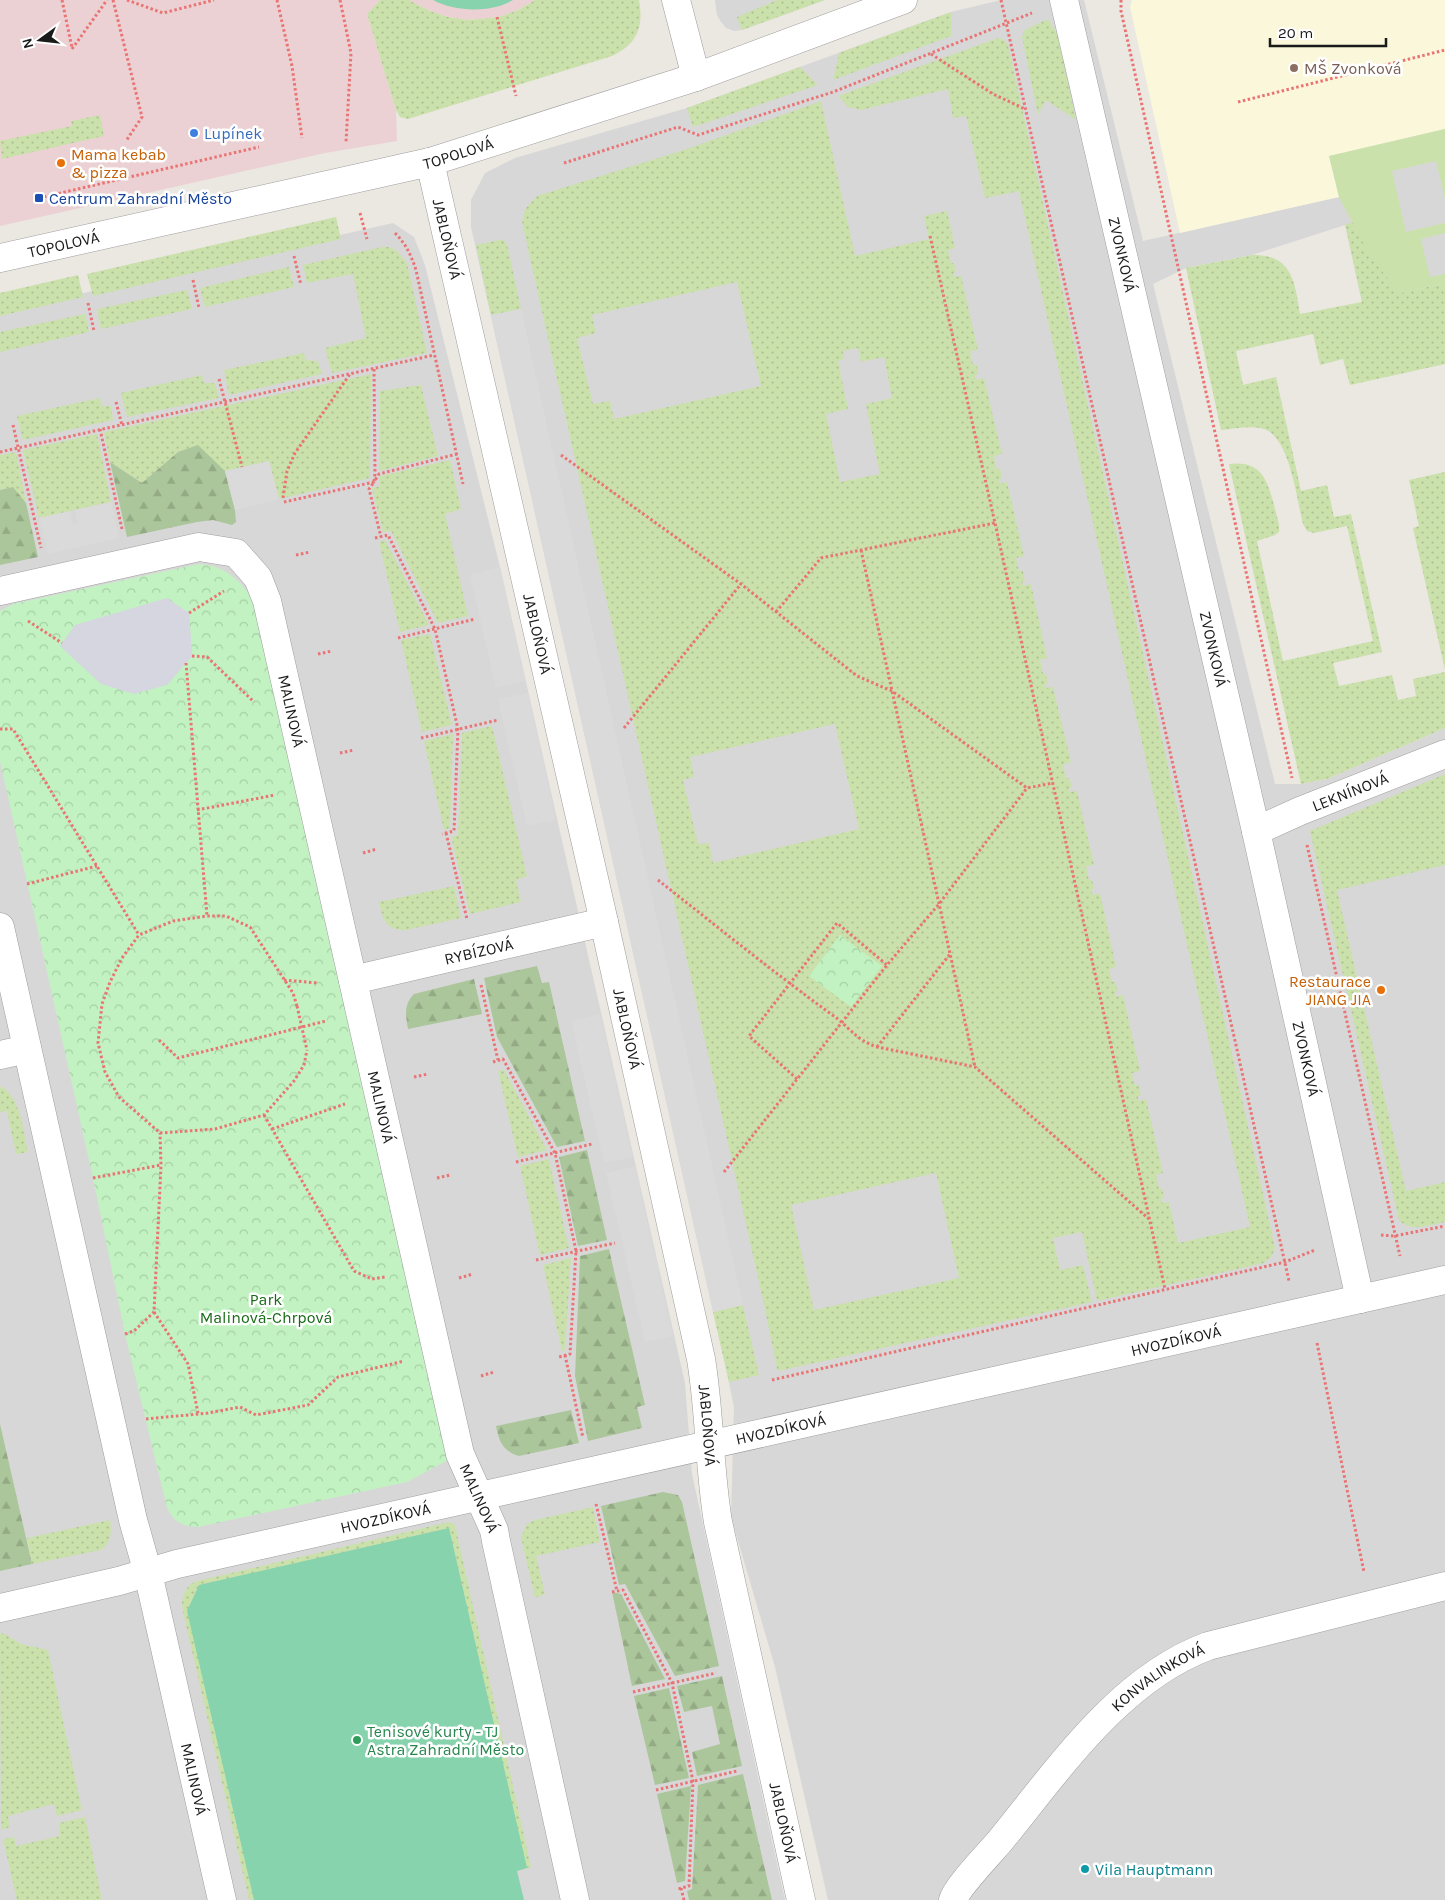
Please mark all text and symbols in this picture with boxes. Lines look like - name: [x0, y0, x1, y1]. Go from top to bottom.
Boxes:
- north arrow: [15, 15, 65, 65]
- scale bar: [1270, 15, 1386, 47]
- text: 20 m: [1278, 24, 1313, 42]
- text: N: [18, 36, 37, 50]
- place label: MŠ Zvonková: [1304, 59, 1402, 78]
- marker: MŠ Zvonková: [1288, 62, 1300, 74]
- place label: Lupínek: [204, 124, 262, 143]
- marker: Lupínek: [188, 127, 200, 139]
- street label: TOPOLOVÁ: [421, 133, 496, 173]
- place label: Mama kebab & pizza: [71, 145, 166, 182]
- marker: Mama kebab & pizza: [55, 157, 67, 169]
- place label: Centrum Zahradní Město: [49, 189, 232, 208]
- marker: Centrum Zahradní Město: [33, 192, 45, 204]
- street label: JABLOŇOVÁ: [429, 197, 466, 281]
- street label: ZVONKOVÁ: [1104, 215, 1140, 294]
- street label: TOPOLOVÁ: [26, 227, 101, 262]
- street label: JABLOŇOVÁ: [519, 592, 556, 676]
- street label: ZVONKOVÁ: [1195, 609, 1231, 689]
- street label: MALINOVÁ: [274, 673, 309, 749]
- street label: LEKNÍNOVÁ: [1309, 768, 1391, 815]
- street label: RYBÍZOVÁ: [442, 934, 515, 969]
- place label: Restaurace JIANG JIA: [1289, 972, 1371, 1009]
- marker: Restaurace JIANG JIA: [1375, 984, 1387, 996]
- street label: JABLOŇOVÁ: [609, 987, 645, 1071]
- street label: ZVONKOVÁ: [1288, 1019, 1324, 1098]
- street label: MALINOVÁ: [364, 1069, 398, 1145]
- park label: Park Malinová-Chrpová: [200, 1290, 332, 1327]
- street label: HVOZDÍKOVÁ: [1129, 1321, 1223, 1360]
- street label: JABLOŇOVÁ: [695, 1383, 720, 1467]
- street label: HVOZDÍKOVÁ: [734, 1410, 828, 1449]
- street label: MALINOVÁ: [456, 1461, 503, 1536]
- street label: HVOZDÍKOVÁ: [338, 1498, 432, 1537]
- street label: KONVALINKOVÁ: [1107, 1639, 1207, 1716]
- place label: Tenisové kurty - TJ Astra Zahradní Město: [367, 1722, 524, 1759]
- marker: Tenisové kurty - TJ Astra Zahradní Město: [351, 1734, 363, 1746]
- street label: MALINOVÁ: [177, 1741, 212, 1817]
- street label: JABLOŇOVÁ: [765, 1780, 802, 1865]
- place label: Vila Hauptmann: [1095, 1860, 1214, 1879]
- marker: Vila Hauptmann: [1079, 1863, 1091, 1875]

